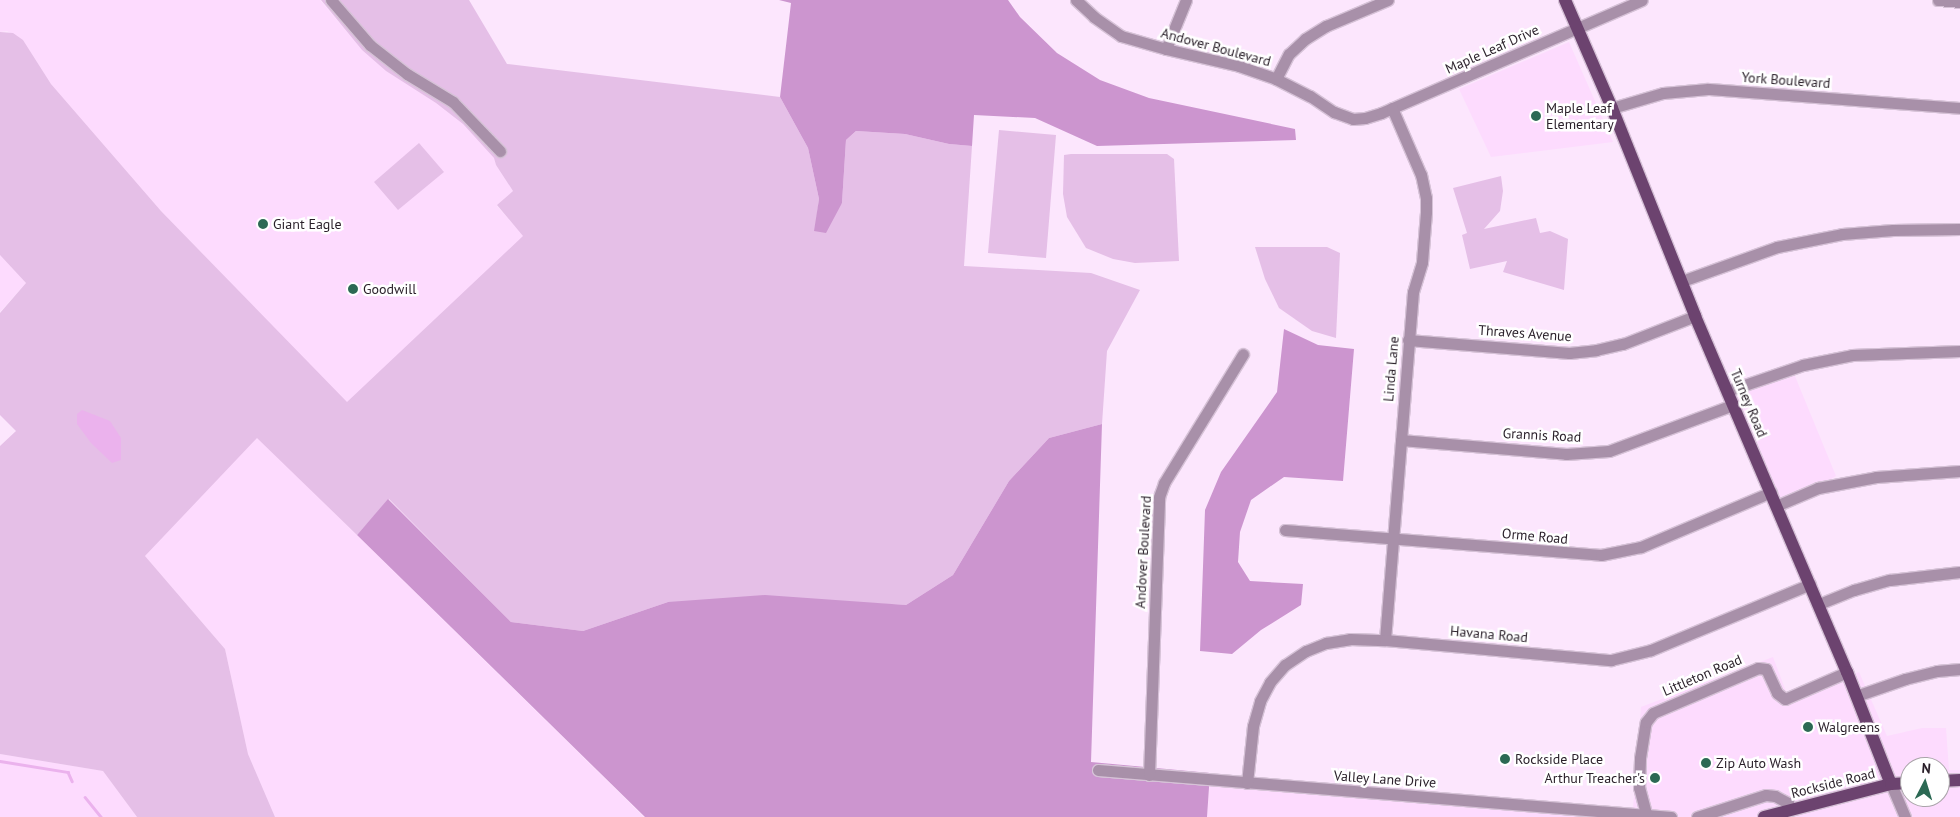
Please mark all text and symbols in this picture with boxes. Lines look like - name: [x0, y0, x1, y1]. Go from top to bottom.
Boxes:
- street label: Maple Leaf Drive: [1443, 21, 1541, 77]
- street label: Andover Boulevard: [1159, 24, 1273, 70]
- street label: York Boulevard: [1741, 69, 1831, 91]
- place label: Maple Leaf Elementary: [1546, 100, 1614, 132]
- marker: Maple Leaf Elementary: [1530, 110, 1542, 122]
- place label: Giant Eagle: [273, 216, 342, 232]
- marker: Giant Eagle: [257, 218, 269, 230]
- place label: Goodwill: [363, 281, 416, 297]
- marker: Goodwill: [347, 283, 359, 295]
- street label: Thraves Avenue: [1477, 321, 1573, 345]
- street label: Linda Lane: [1380, 336, 1402, 402]
- street label: Turney Road: [1727, 366, 1771, 440]
- street label: Grannis Road: [1502, 425, 1582, 445]
- street label: Andover Boulevard: [1132, 495, 1154, 609]
- street label: Orme Road: [1501, 525, 1569, 547]
- street label: Havana Road: [1449, 622, 1529, 646]
- street label: Littleton Road: [1660, 651, 1744, 699]
- place label: Walgreens: [1818, 719, 1880, 735]
- marker: Walgreens: [1802, 721, 1814, 733]
- place label: Rockside Place: [1515, 751, 1603, 767]
- marker: Rockside Place: [1499, 753, 1511, 765]
- place label: Zip Auto Wash: [1716, 755, 1802, 771]
- marker: Zip Auto Wash: [1700, 757, 1712, 769]
- north arrow: [1900, 757, 1950, 807]
- text: N: [1921, 759, 1932, 777]
- street label: Rockside Road: [1789, 764, 1877, 802]
- street label: Valley Lane Drive: [1333, 767, 1437, 791]
- place label: Arthur Treacher's: [1544, 770, 1645, 786]
- marker: Arthur Treacher's: [1649, 772, 1661, 784]

